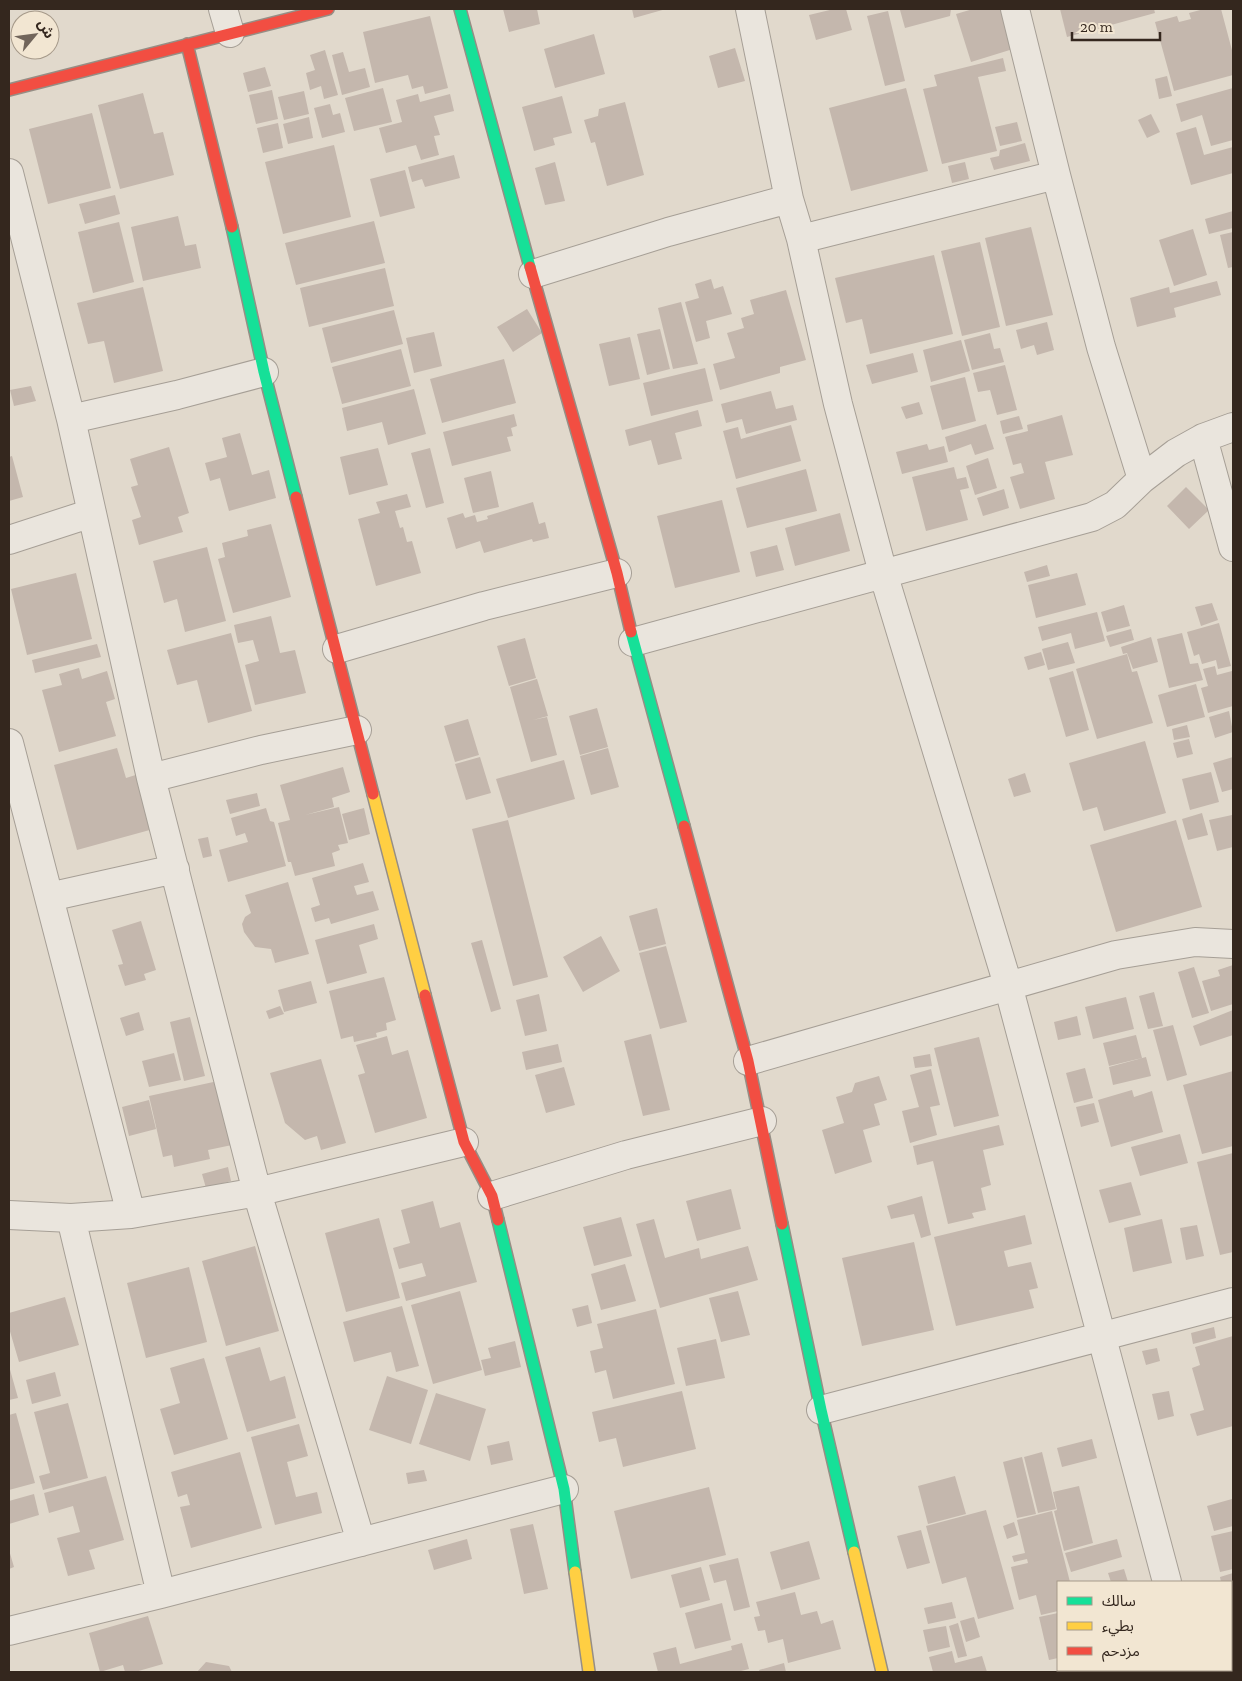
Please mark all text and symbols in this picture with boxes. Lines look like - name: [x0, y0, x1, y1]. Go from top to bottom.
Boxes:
- north arrow: [10, 10, 60, 60]
- scale bar: [1072, 10, 1160, 42]
- text: ش: [34, 16, 58, 41]
- text: 20 m: [1080, 18, 1113, 36]
- legend: [1057, 1581, 1232, 1671]
- text: سالك: [1102, 1592, 1136, 1610]
- text: بطيء: [1102, 1617, 1134, 1637]
- text: مزدحم: [1102, 1642, 1140, 1662]

